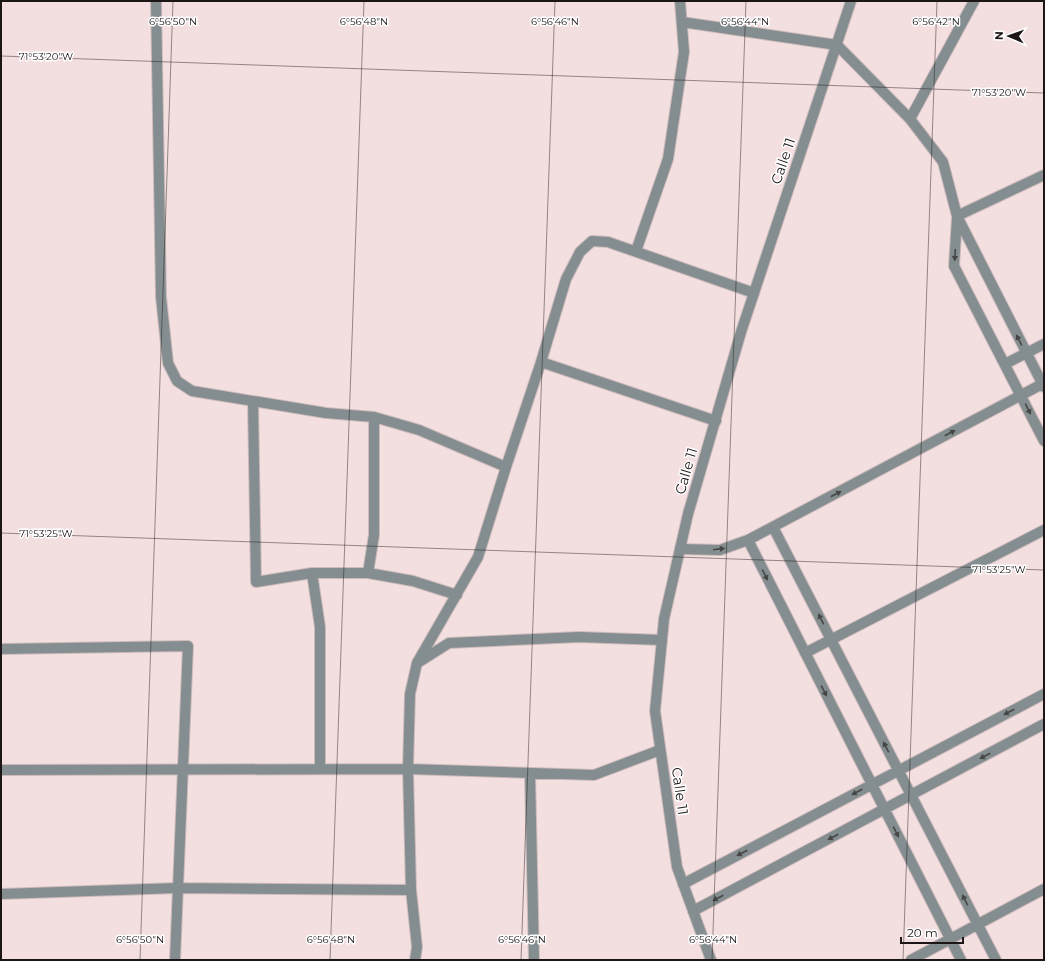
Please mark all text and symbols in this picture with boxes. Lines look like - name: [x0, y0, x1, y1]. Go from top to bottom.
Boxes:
- text: 6°56'50"N: [149, 15, 197, 28]
- text: 6°56'48"N: [340, 15, 388, 28]
- text: 6°56'46"N: [531, 15, 579, 28]
- text: 6°56'44"N: [721, 15, 769, 28]
- text: 6°56'42"N: [912, 15, 960, 28]
- north arrow: [989, 16, 1029, 56]
- text: N: [992, 31, 1006, 40]
- text: 71°53'20"W: [19, 50, 73, 63]
- text: 71°53'20"W: [972, 86, 1026, 99]
- street label: Calle 11: [767, 135, 799, 187]
- one-way arrow: [952, 249, 958, 262]
- one-way arrow: [1016, 334, 1023, 345]
- one-way arrow: [1025, 404, 1031, 415]
- one-way arrow: [945, 430, 956, 436]
- street label: Calle 11: [671, 446, 701, 496]
- one-way arrow: [830, 491, 842, 497]
- text: 71°53'25"W: [19, 527, 73, 540]
- one-way arrow: [712, 546, 725, 552]
- text: 71°53'25"W: [972, 563, 1026, 576]
- one-way arrow: [762, 569, 768, 581]
- one-way arrow: [818, 613, 824, 625]
- one-way arrow: [821, 685, 827, 697]
- one-way arrow: [1004, 708, 1015, 715]
- one-way arrow: [883, 742, 890, 753]
- one-way arrow: [979, 753, 991, 759]
- street label: Calle 11: [668, 766, 692, 816]
- one-way arrow: [852, 789, 863, 795]
- one-way arrow: [892, 826, 899, 837]
- one-way arrow: [827, 833, 839, 840]
- one-way arrow: [737, 850, 748, 856]
- one-way arrow: [712, 894, 724, 901]
- one-way arrow: [962, 895, 968, 906]
- scale bar: [901, 919, 963, 945]
- text: 20 m: [907, 925, 938, 940]
- text: 6°56'50"N: [116, 933, 164, 946]
- text: 6°56'48"N: [307, 933, 355, 946]
- text: 6°56'46"N: [498, 933, 546, 946]
- text: 6°56'44"N: [689, 933, 737, 946]

